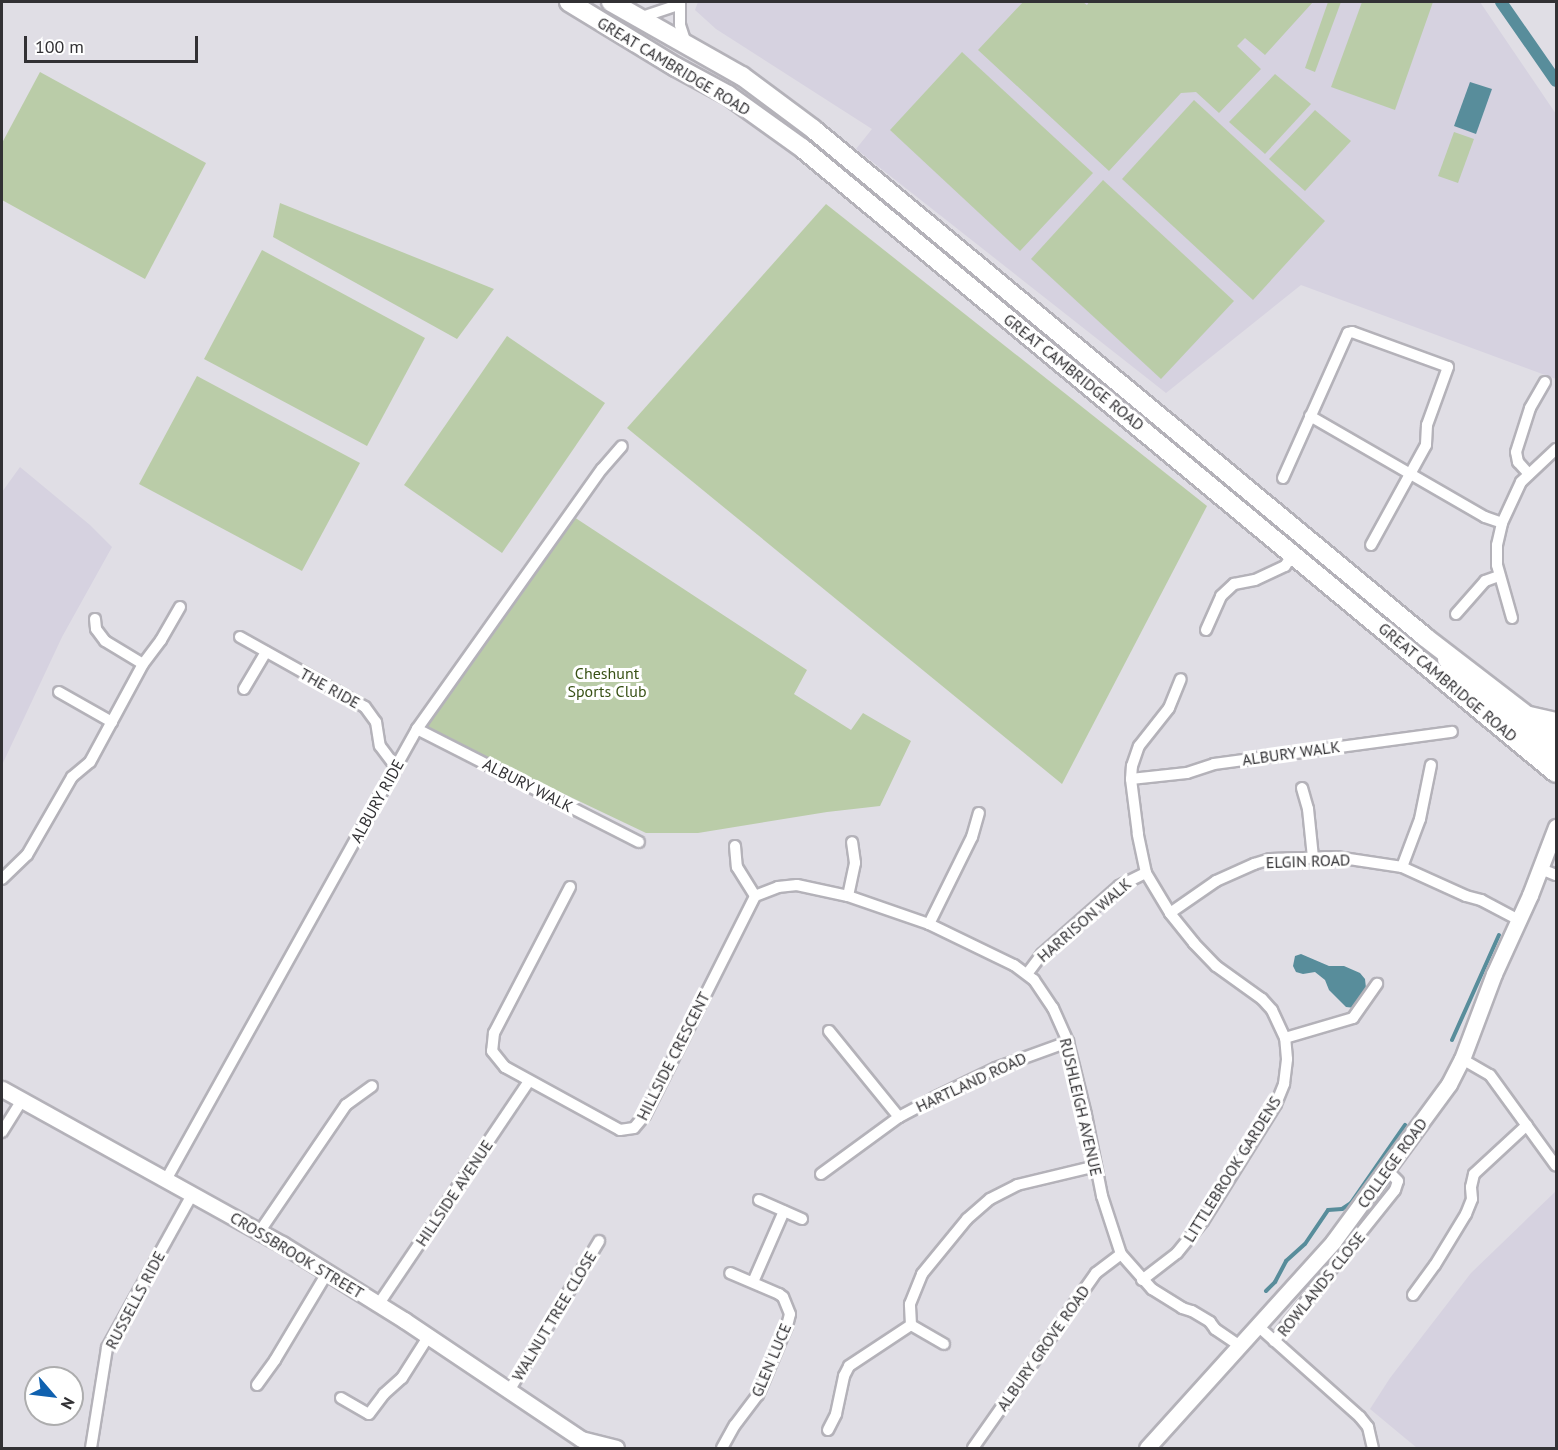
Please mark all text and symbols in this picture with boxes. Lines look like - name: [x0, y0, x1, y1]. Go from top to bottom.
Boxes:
- street label: GREAT CAMBRIDGE ROAD: [594, 12, 754, 120]
- scale bar: [27, 24, 201, 62]
- text: 100 m: [35, 35, 84, 58]
- street label: GREAT CAMBRIDGE ROAD: [1000, 309, 1148, 435]
- street label: GREAT CAMBRIDGE ROAD: [1374, 618, 1522, 746]
- park label: Cheshunt Sports Club: [567, 663, 647, 701]
- street label: THE RIDE: [297, 664, 363, 712]
- street label: ALBURY WALK: [1240, 737, 1342, 769]
- street label: ALBURY WALK: [479, 754, 577, 816]
- street label: ALBURY RIDE: [346, 756, 408, 846]
- street label: ELGIN ROAD: [1265, 850, 1351, 872]
- street label: HARRISON WALK: [1033, 874, 1135, 966]
- street label: HILLSIDE CRESCENT: [632, 989, 714, 1123]
- street label: RUSHLEIGH AVENUE: [1056, 1036, 1106, 1178]
- street label: HARTLAND ROAD: [913, 1048, 1029, 1116]
- street label: LITTLEBROOK GARDENS: [1179, 1092, 1285, 1246]
- street label: COLLEGE ROAD: [1353, 1114, 1431, 1212]
- street label: HILLSIDE AVENUE: [411, 1136, 497, 1250]
- street label: CROSSBROOK STREET: [227, 1207, 367, 1303]
- street label: ROWLANDS CLOSE: [1273, 1228, 1369, 1340]
- street label: WALNUT TREE CLOSE: [507, 1247, 601, 1385]
- street label: RUSSELLS RIDE: [101, 1248, 169, 1352]
- street label: ALBURY GROVE ROAD: [992, 1281, 1094, 1415]
- street label: GLEN LUCE: [747, 1320, 795, 1400]
- north arrow: [24, 1366, 84, 1426]
- text: N: [57, 1394, 79, 1413]

